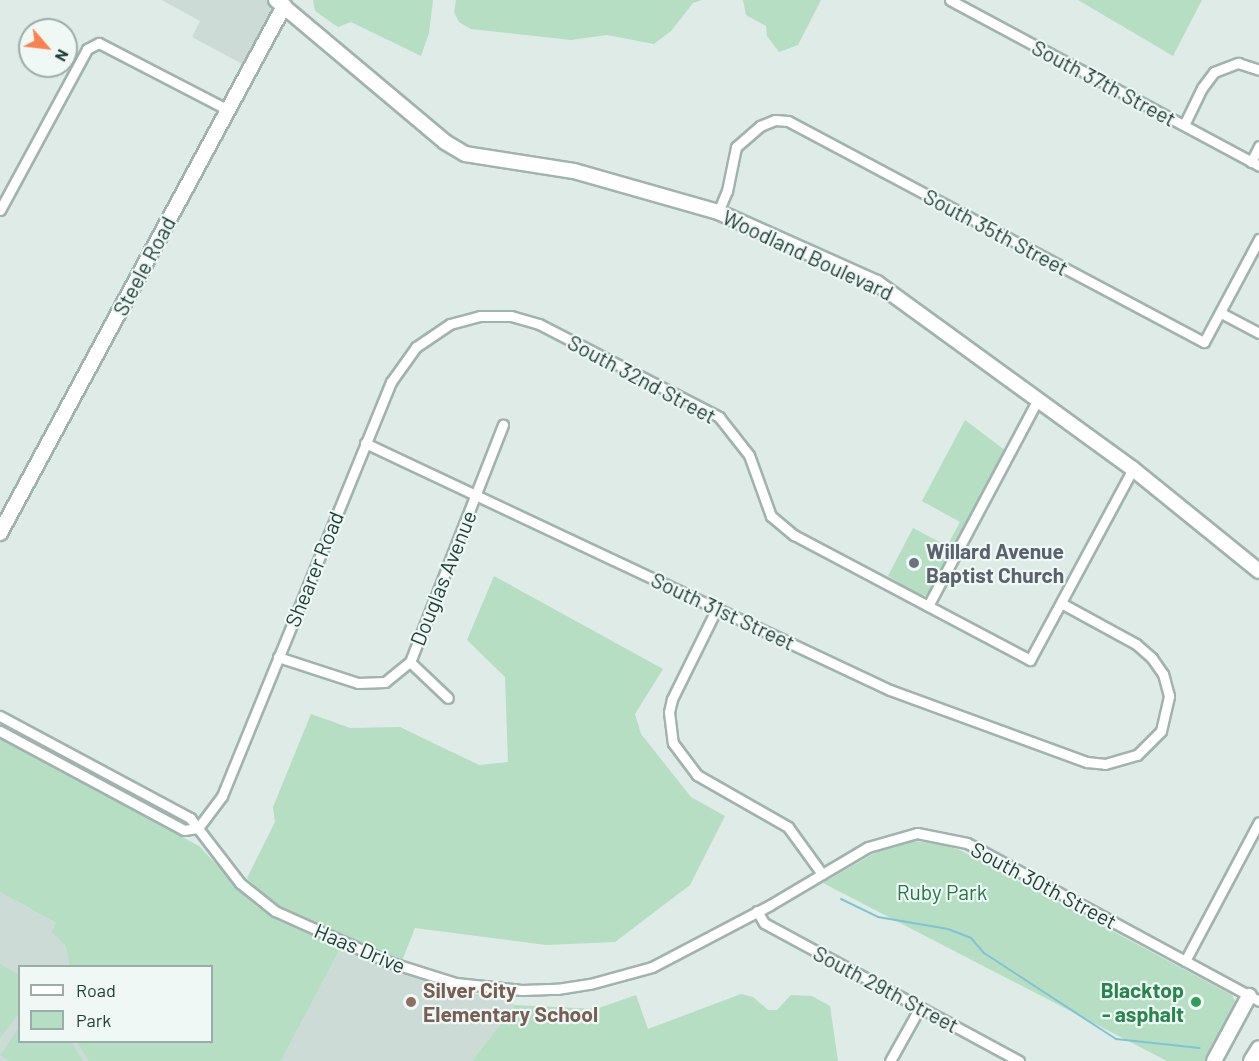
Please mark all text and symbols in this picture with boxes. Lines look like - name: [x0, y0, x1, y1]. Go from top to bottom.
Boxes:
- north arrow: [18, 18, 78, 78]
- street label: South 37th Street: [1028, 34, 1180, 132]
- text: N: [52, 47, 73, 65]
- street label: South 35th Street: [919, 183, 1073, 281]
- street label: Woodland Boulevard: [719, 204, 897, 306]
- street label: Steele Road: [107, 212, 181, 320]
- street label: South 32nd Street: [564, 329, 720, 429]
- street label: Douglas Avenue: [404, 507, 482, 649]
- street label: Shearer Road: [279, 508, 349, 630]
- place label: Willard Avenue Baptist Church: [926, 538, 1064, 588]
- marker: Willard Avenue Baptist Church: [907, 556, 921, 570]
- street label: South 31st Street: [647, 567, 799, 655]
- street label: South 30th Street: [967, 836, 1121, 934]
- park label: Ruby Park: [897, 879, 987, 905]
- street label: Haas Drive: [311, 918, 409, 978]
- street label: South 29th Street: [809, 940, 963, 1038]
- legend: [18, 965, 213, 1043]
- place label: Silver City Elementary School: [423, 977, 598, 1027]
- place label: Blacktop - asphalt: [1101, 977, 1184, 1027]
- text: Road: [76, 979, 116, 1001]
- marker: Silver City Elementary School: [404, 995, 418, 1009]
- marker: Blacktop - asphalt: [1189, 995, 1203, 1009]
- text: Park: [76, 1009, 111, 1031]

